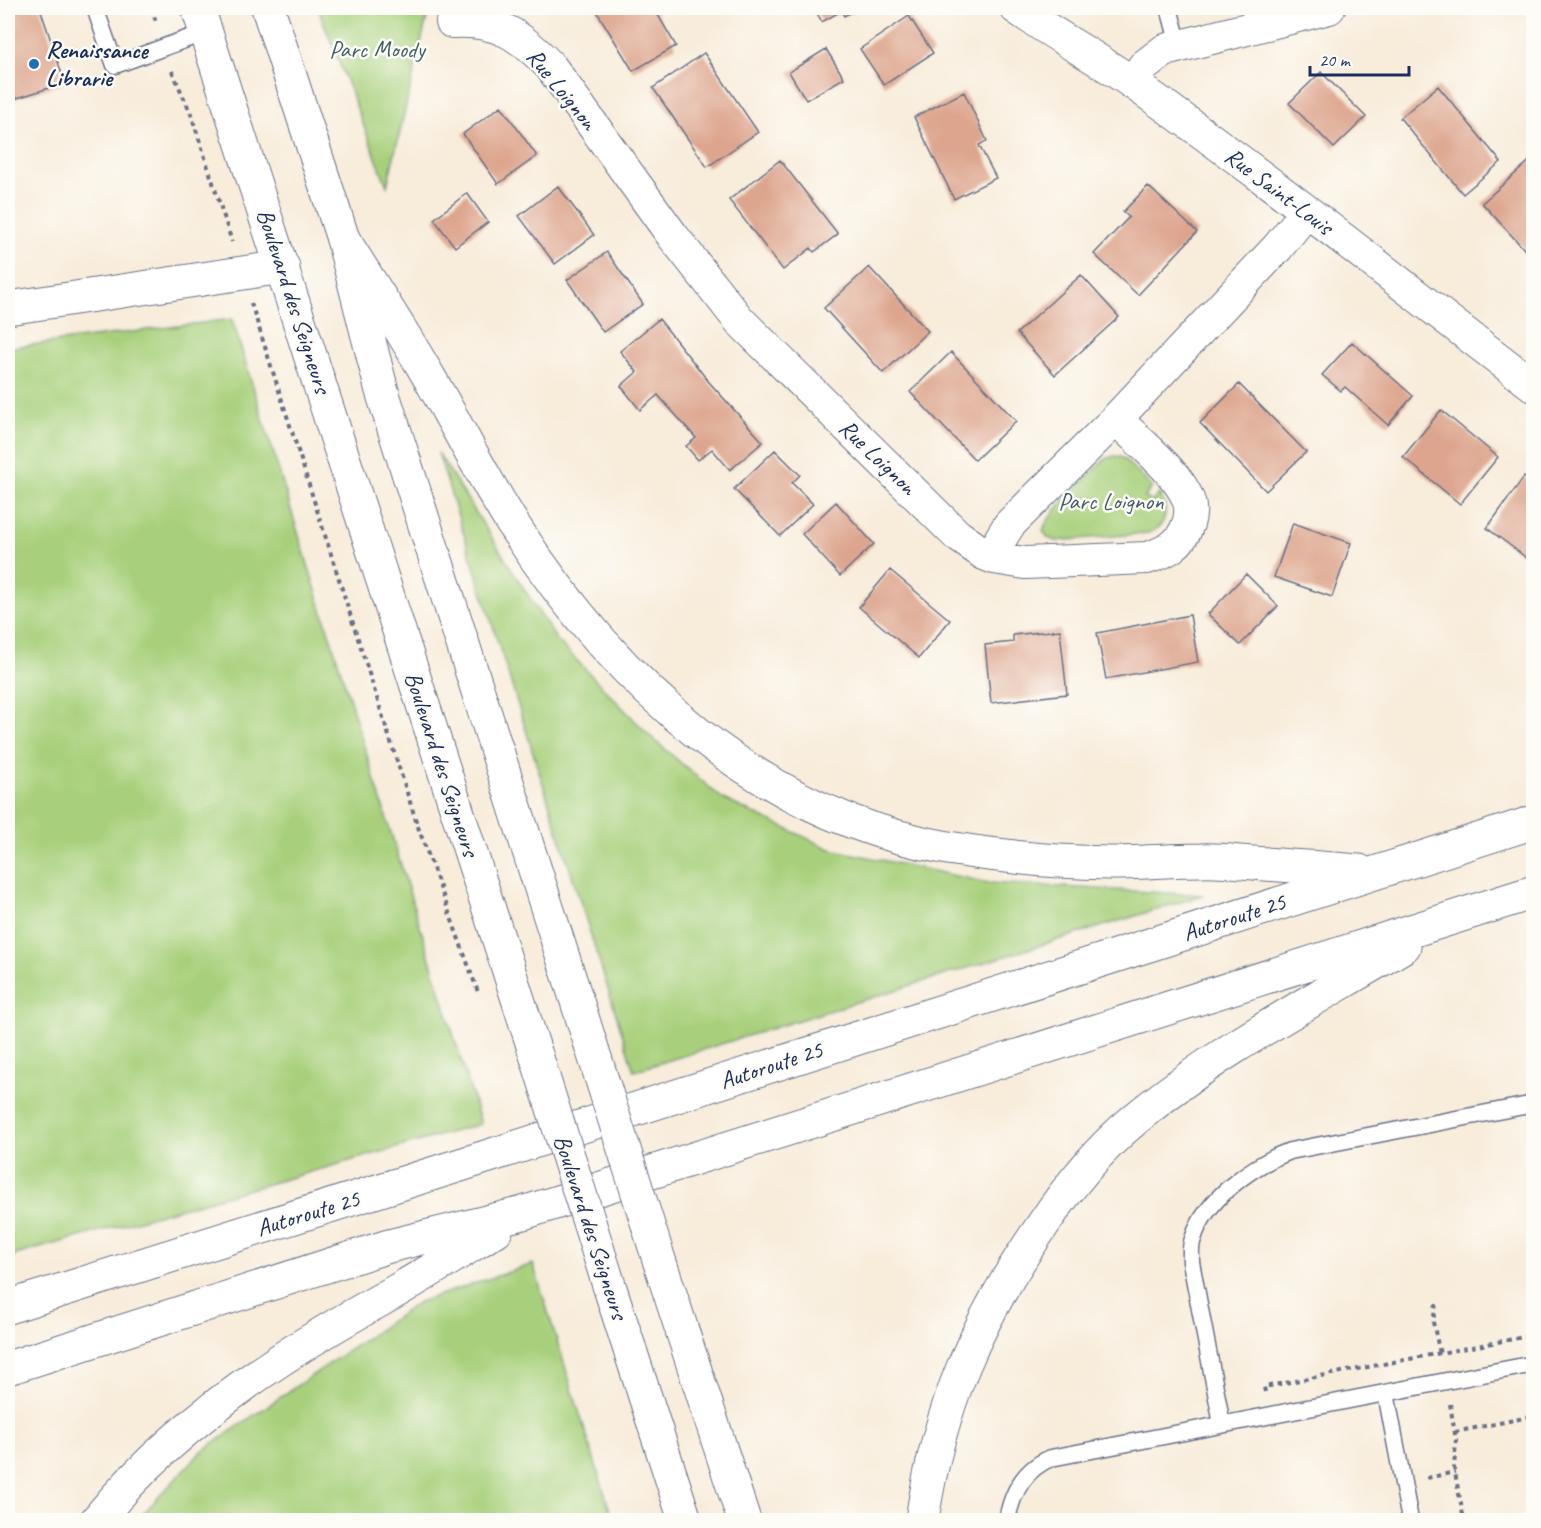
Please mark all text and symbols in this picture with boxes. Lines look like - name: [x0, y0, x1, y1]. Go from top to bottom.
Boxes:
- park label: Parc Moody: [329, 34, 426, 64]
- place label: Renaissance Librarie: [46, 35, 150, 93]
- scale bar: [1310, 39, 1409, 77]
- street label: Rue Loignon: [520, 42, 605, 137]
- text: 20 m: [1319, 49, 1352, 71]
- marker: Renaissance Librarie: [27, 57, 41, 71]
- street label: Rue Saint-Louis: [1219, 141, 1341, 243]
- street label: Boulevard des Seigneurs: [250, 205, 339, 400]
- street label: Rue Loignon: [833, 413, 924, 502]
- park label: Parc Loignon: [1058, 486, 1164, 516]
- street label: Boulevard des Seigneurs: [398, 668, 487, 863]
- street label: Autoroute 25: [1179, 886, 1290, 948]
- street label: Autoroute 25: [716, 1034, 827, 1096]
- street label: Boulevard des Seigneurs: [547, 1131, 636, 1326]
- street label: Autoroute 25: [253, 1183, 364, 1243]

